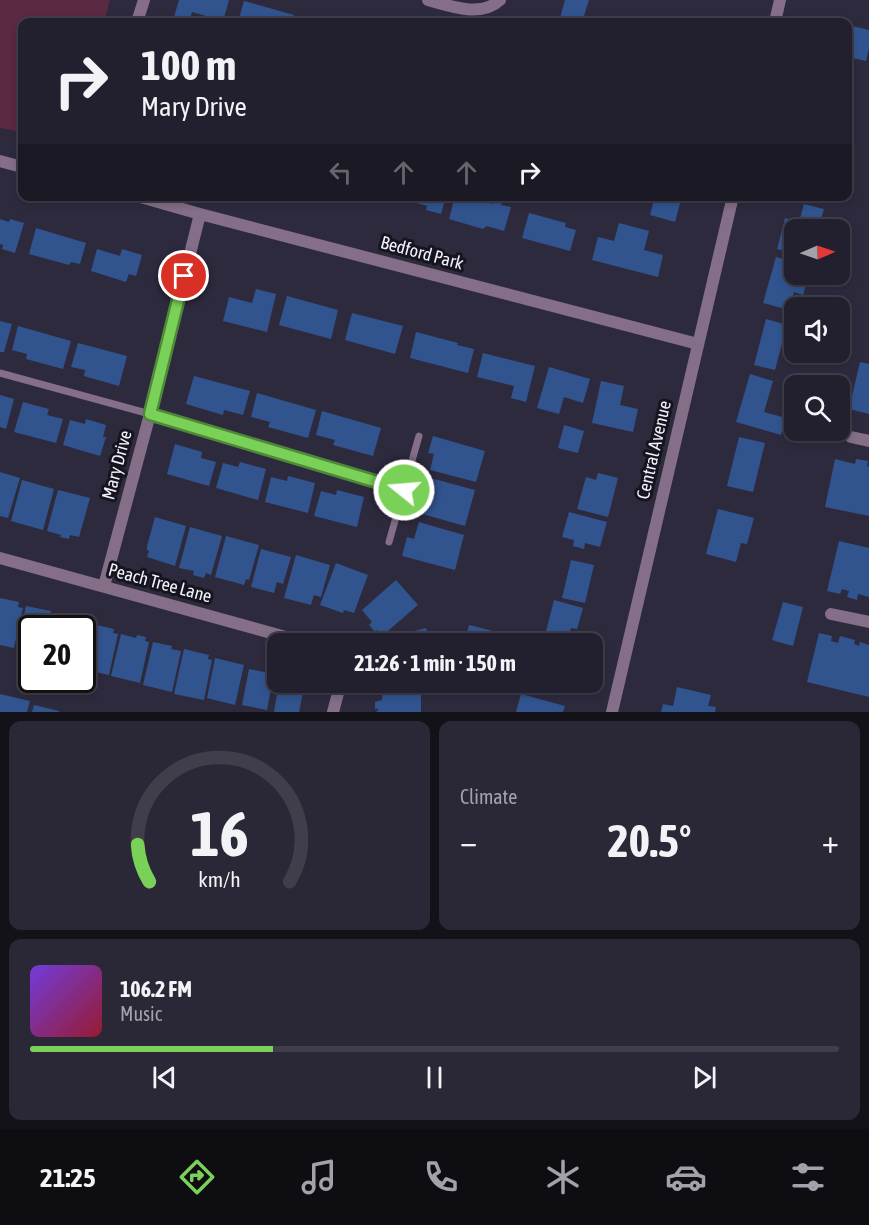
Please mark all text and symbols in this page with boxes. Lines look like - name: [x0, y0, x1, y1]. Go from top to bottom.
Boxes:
- text: 100 m: [141, 41, 236, 89]
- icon: right: [42, 42, 120, 120]
- text: Mary Drive: [141, 91, 247, 122]
- icon: left: [324, 156, 357, 189]
- icon: ahead: [387, 156, 420, 189]
- icon: ahead: [450, 156, 483, 189]
- icon: right: [513, 156, 546, 189]
- north arrow: [784, 219, 850, 285]
- map controls: [784, 219, 850, 441]
- street label: Bedford Park: [378, 231, 466, 274]
- pin: [158, 250, 209, 301]
- icon: arrive: [167, 259, 200, 292]
- button: sound: [784, 297, 850, 363]
- button: search: [784, 375, 850, 441]
- street label: Central Avenue: [632, 399, 675, 501]
- street label: Mary Drive: [97, 428, 136, 502]
- position arrow: [372, 458, 436, 522]
- street label: Peach Tree Lane: [106, 559, 214, 606]
- speed limit sign: 20: [18, 615, 96, 693]
- text: 21:26 · 1 min · 150 m: [354, 650, 516, 676]
- text: Climate: [460, 785, 517, 808]
- text: 16: [190, 798, 249, 869]
- text: 20.5°: [608, 815, 691, 867]
- text: −: [460, 822, 477, 860]
- text: +: [822, 822, 839, 860]
- text: km/h: [198, 868, 241, 893]
- text: 106.2 FM: [120, 976, 192, 1002]
- text: Music: [120, 1002, 162, 1025]
- icon: previous: [148, 1061, 181, 1094]
- icon: pause: [418, 1061, 451, 1094]
- icon: next: [688, 1061, 721, 1094]
- icon: directions: [176, 1156, 218, 1198]
- icon: music: [298, 1156, 340, 1198]
- icon: phone: [420, 1156, 462, 1198]
- icon: climate: [542, 1156, 584, 1198]
- icon: car: [665, 1156, 707, 1198]
- icon: filters: [787, 1156, 829, 1198]
- text: 21:25: [40, 1162, 96, 1193]

